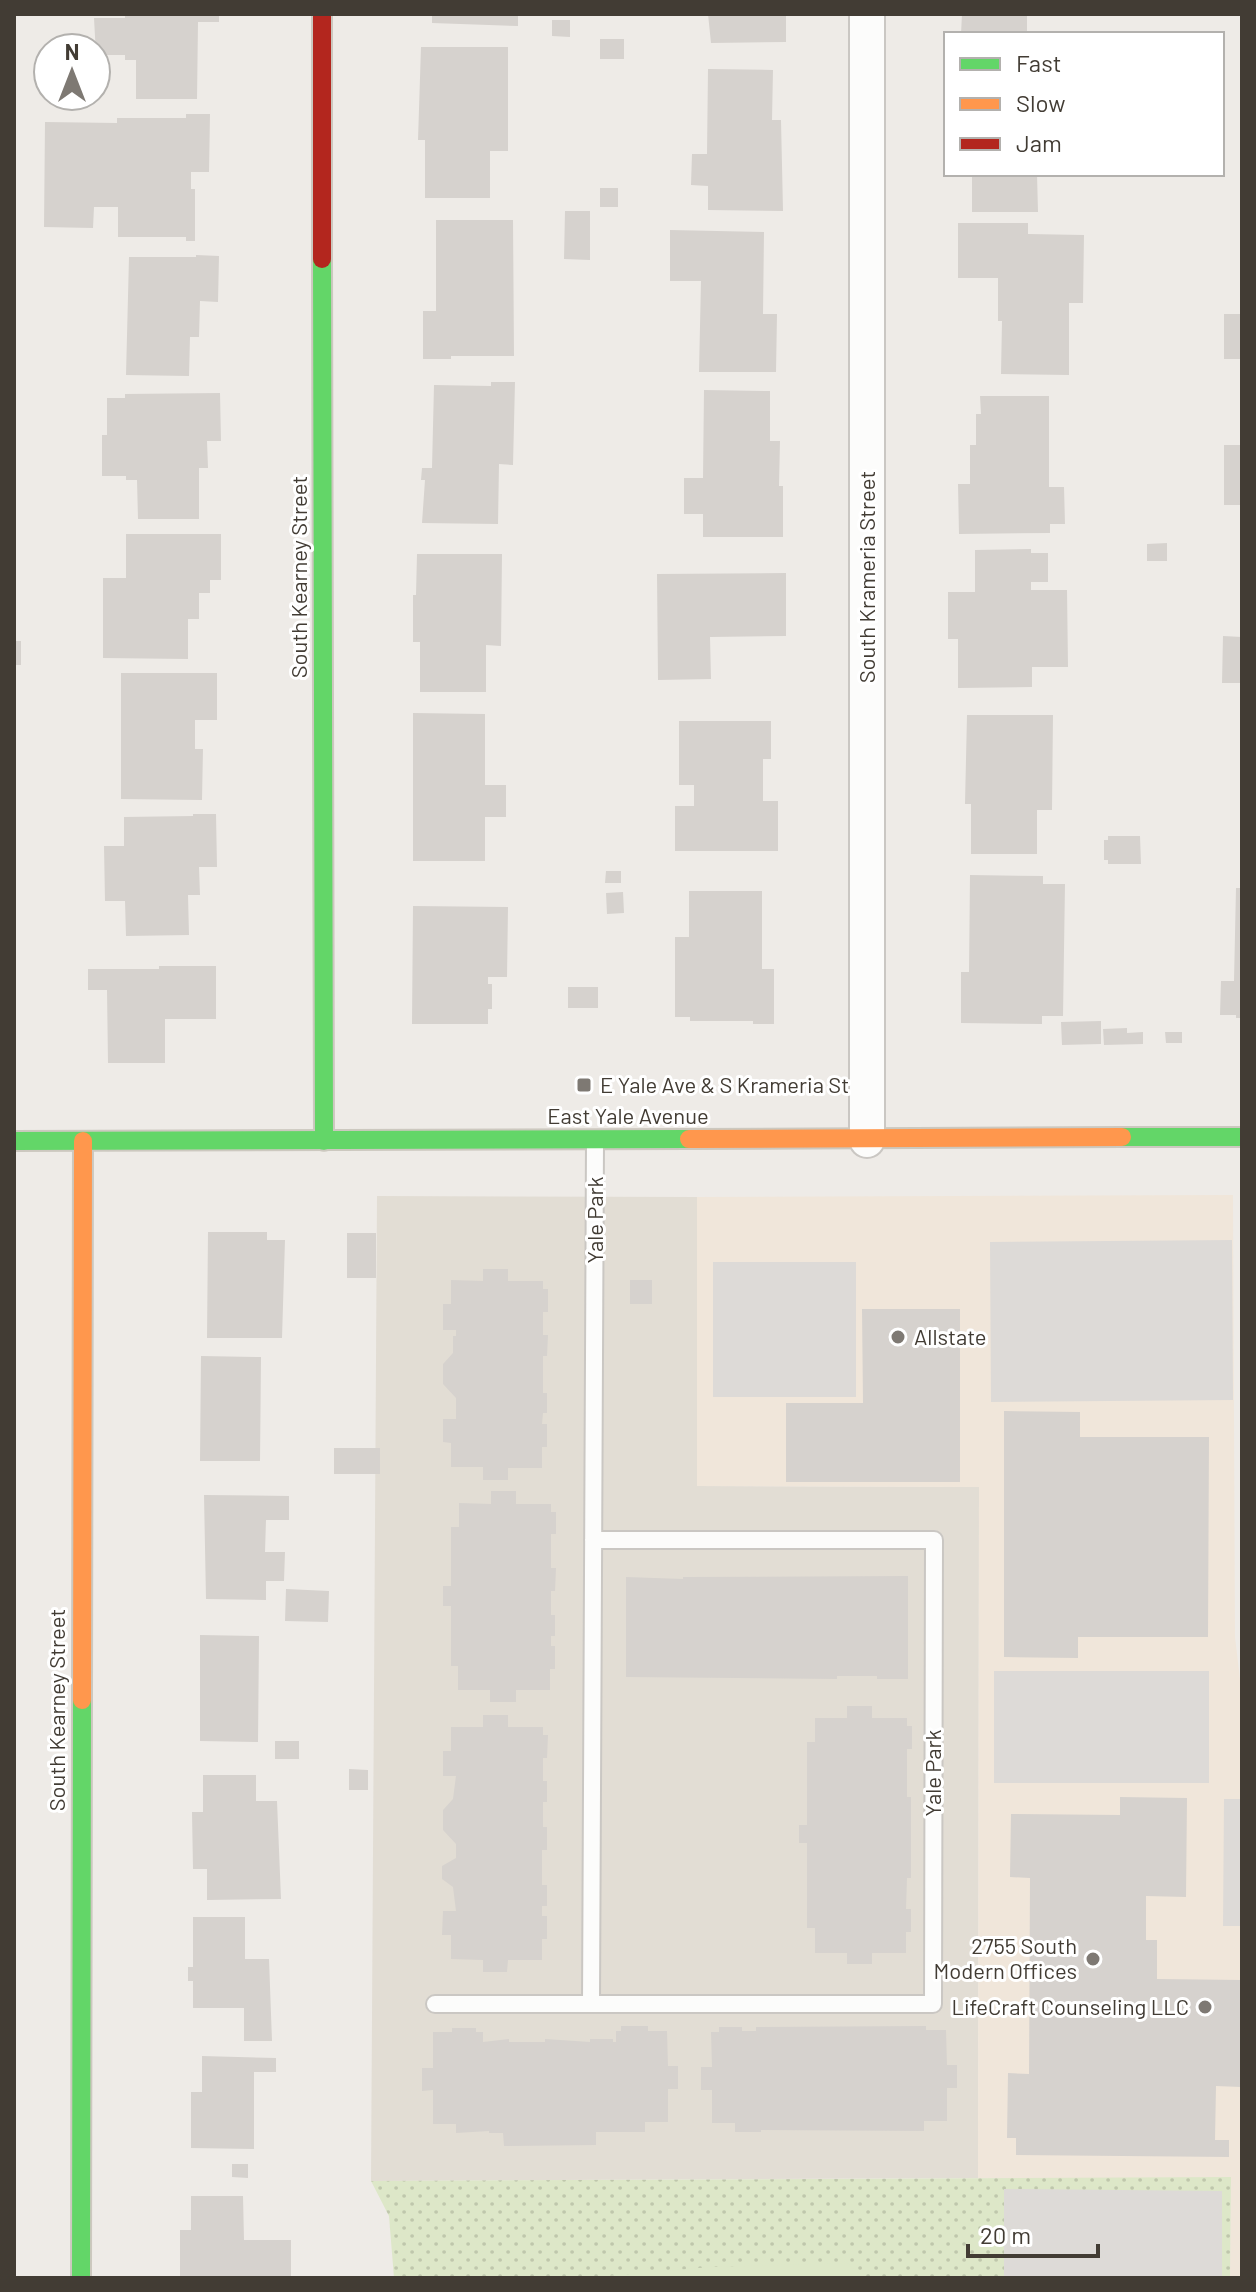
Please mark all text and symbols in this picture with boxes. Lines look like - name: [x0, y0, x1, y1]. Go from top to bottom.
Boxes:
- north arrow: [32, 32, 112, 112]
- legend: [944, 32, 1224, 176]
- text: N: [65, 38, 79, 64]
- text: Fast: [1016, 48, 1061, 77]
- text: Slow: [1016, 88, 1065, 117]
- text: Jam: [1016, 128, 1062, 157]
- street label: South Krameria Street: [853, 471, 879, 683]
- street label: South Kearney Street: [285, 476, 311, 678]
- place label: E Yale Ave & S Krameria St: [600, 1071, 849, 1097]
- marker: E Yale Ave & S Krameria St: [575, 1076, 593, 1094]
- street label: East Yale Avenue: [547, 1102, 709, 1128]
- street label: Yale Park: [581, 1176, 607, 1264]
- place label: Allstate: [914, 1323, 987, 1349]
- marker: Allstate: [889, 1328, 907, 1346]
- street label: South Kearney Street: [43, 1609, 69, 1811]
- street label: Yale Park: [919, 1729, 945, 1817]
- place label: 2755 South Modern Offices: [933, 1932, 1077, 1983]
- marker: 2755 South Modern Offices: [1084, 1950, 1102, 1968]
- place label: LifeCraft Counseling LLC: [951, 1993, 1189, 2019]
- marker: LifeCraft Counseling LLC: [1196, 1998, 1214, 2016]
- scale bar: [968, 2208, 1098, 2258]
- text: 20 m: [980, 2220, 1031, 2249]

